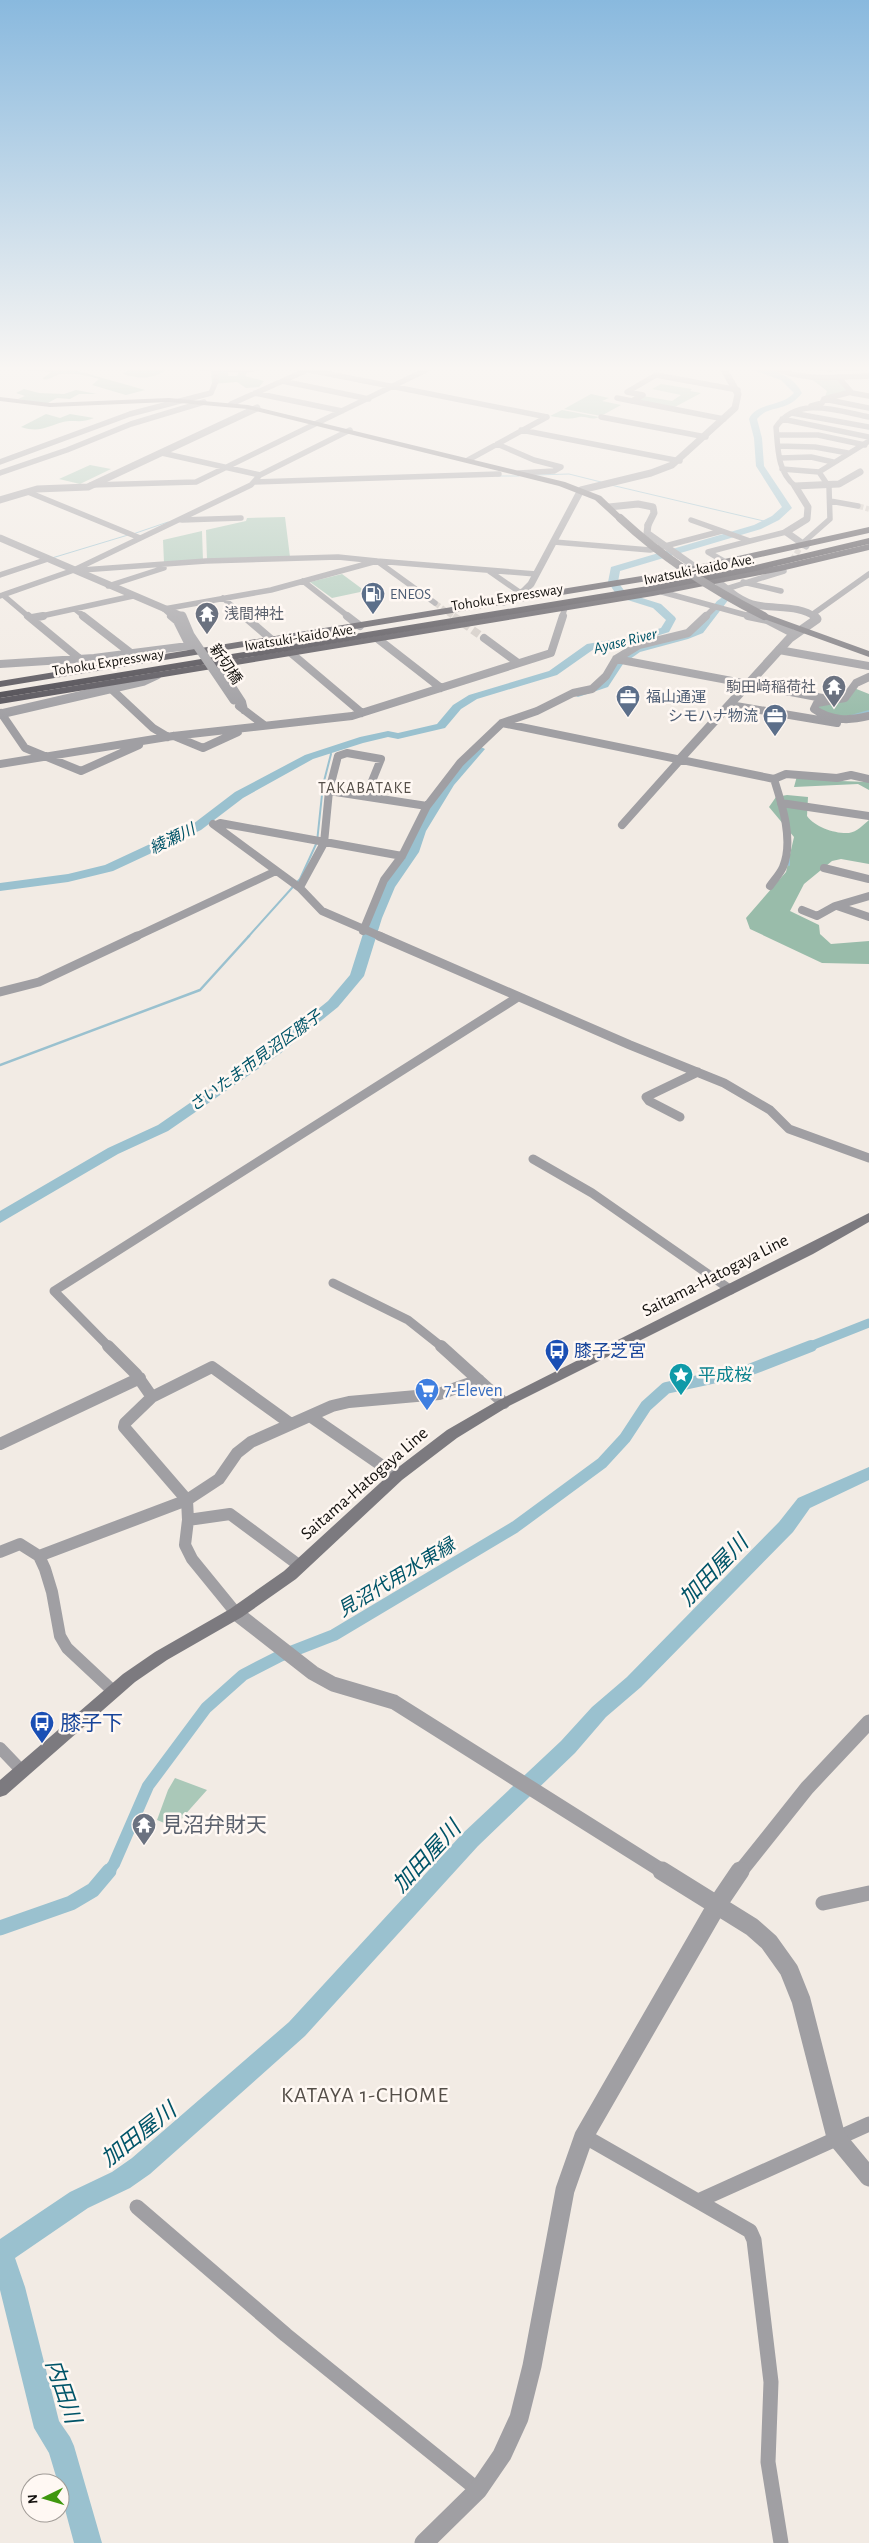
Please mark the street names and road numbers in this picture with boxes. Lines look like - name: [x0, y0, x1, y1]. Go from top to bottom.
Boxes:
- street label: Iwatsuki-kaido Ave.: [642, 551, 756, 588]
- street label: Tohoku Expressway: [450, 581, 565, 614]
- street label: Iwatsuki-kaido Ave.: [243, 621, 357, 654]
- street label: 新切橋: [207, 641, 245, 687]
- street label: Tohoku Expressway: [51, 646, 166, 679]
- street label: Saitama-Hatogaya Line: [639, 1231, 792, 1321]
- street label: Saitama-Hatogaya Line: [298, 1424, 432, 1544]

